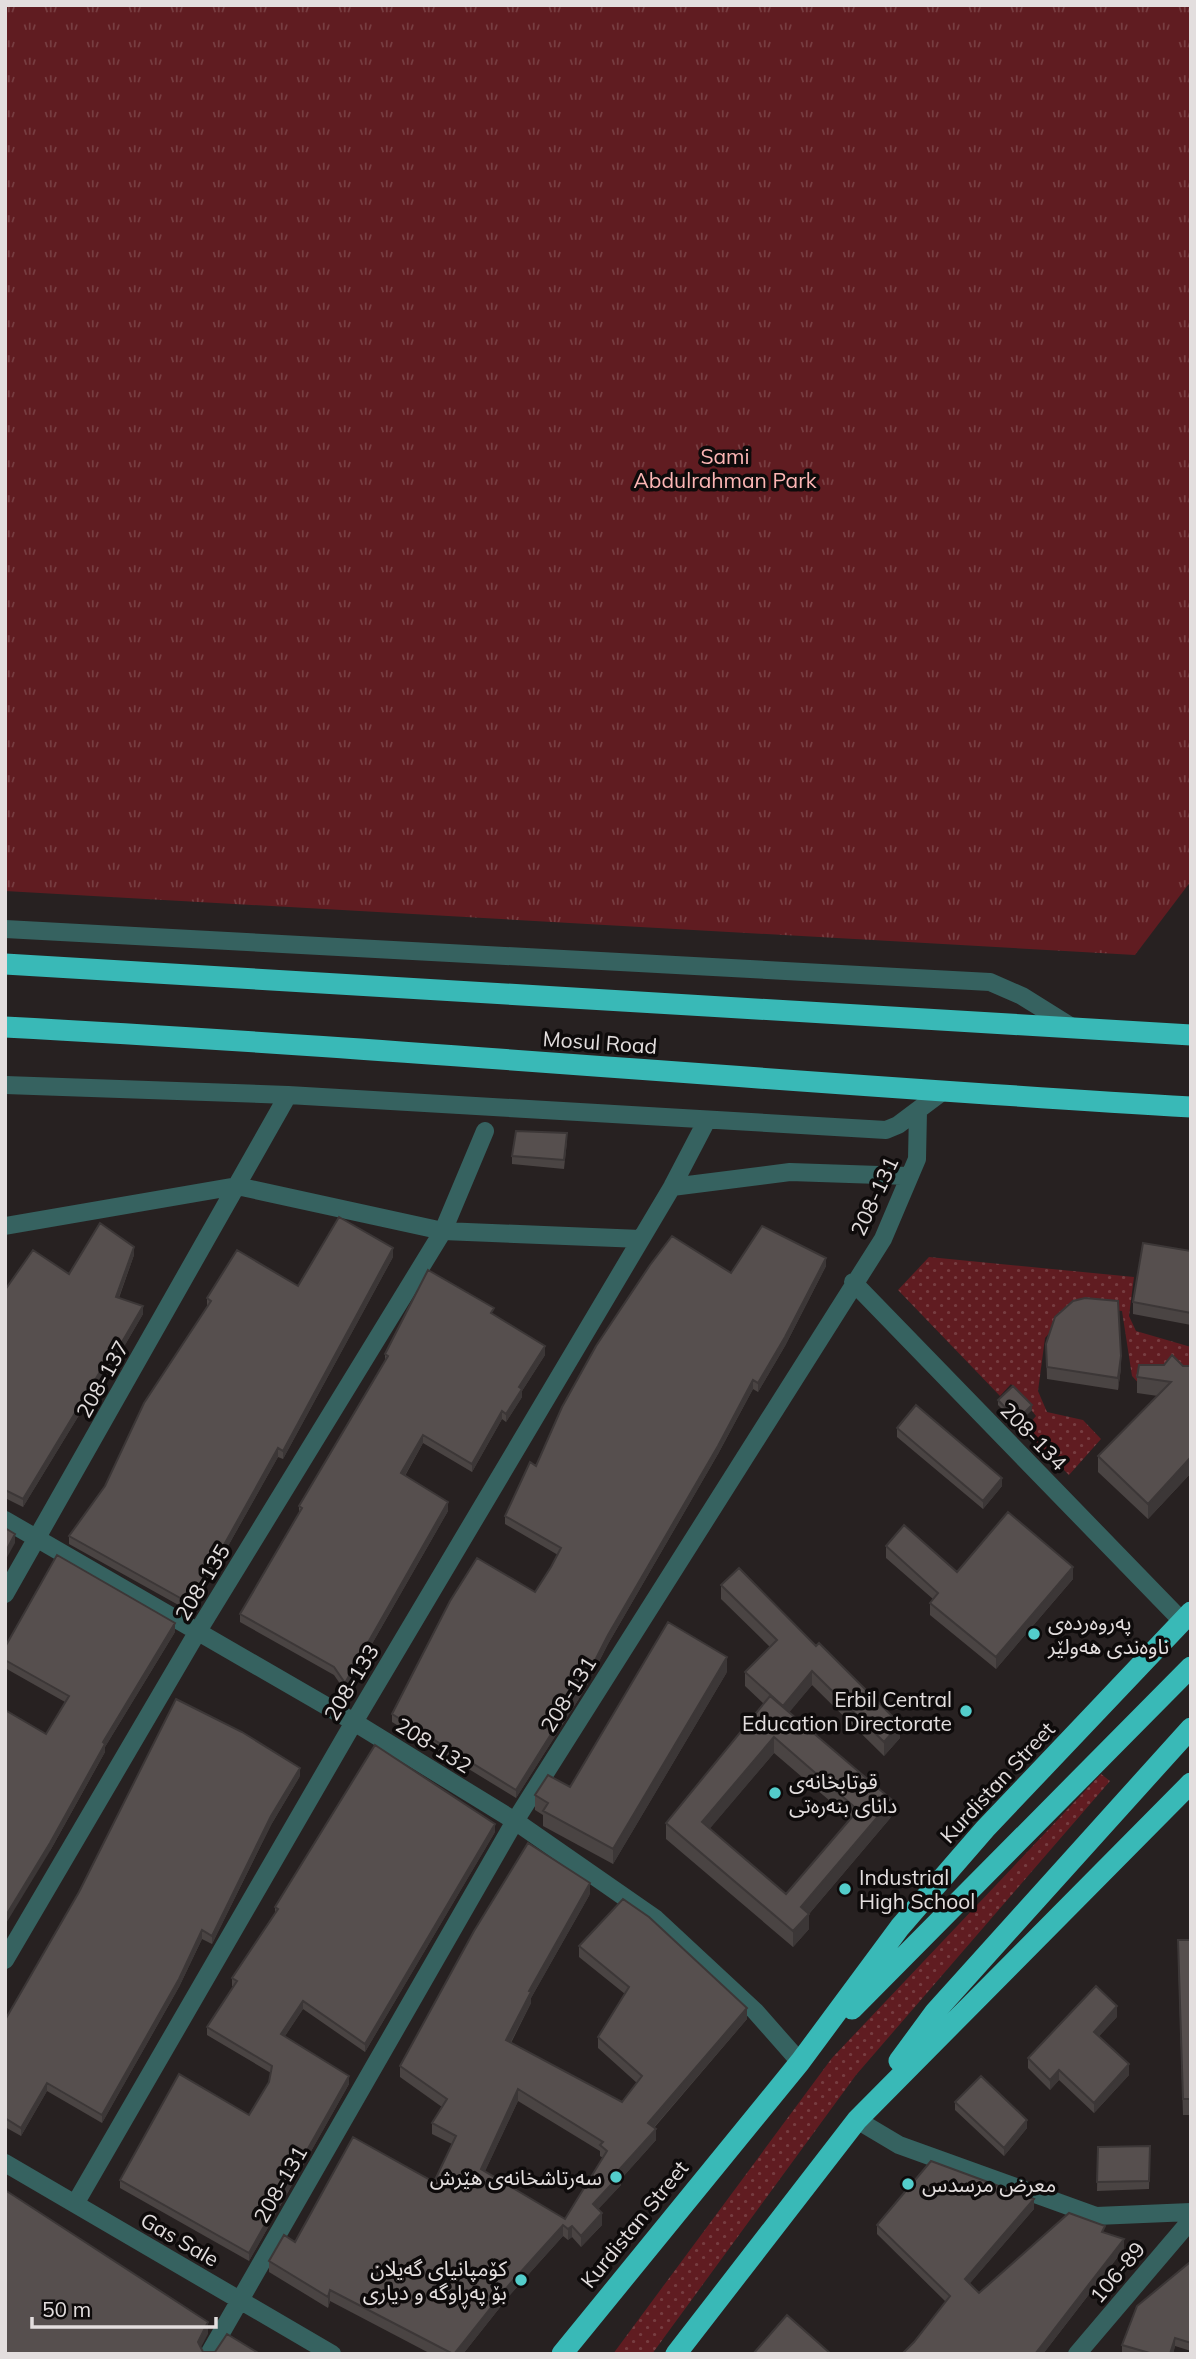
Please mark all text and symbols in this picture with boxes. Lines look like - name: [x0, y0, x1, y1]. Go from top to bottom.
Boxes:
- park label: Sami Abdulrahman Park: [633, 443, 817, 493]
- street label: Mosul Road: [542, 1025, 658, 1059]
- street label: 208-131: [844, 1152, 904, 1240]
- street label: 208-137: [70, 1336, 134, 1422]
- street label: 208-134: [995, 1397, 1073, 1476]
- street label: 208-135: [169, 1539, 235, 1625]
- place label: پەروەردەی ناوەندی هەولێر: [1047, 1609, 1169, 1659]
- marker: پەروەردەی ناوەندی هەولێر: [1026, 1626, 1042, 1642]
- street label: 208-133: [318, 1639, 384, 1725]
- street label: 208-131: [535, 1651, 601, 1737]
- place label: Erbil Central Education Directorate: [742, 1686, 952, 1736]
- marker: Erbil Central Education Directorate: [958, 1703, 974, 1719]
- street label: 208-132: [391, 1712, 477, 1778]
- street label: Kurdistan Street: [934, 1716, 1060, 1848]
- place label: قوتابخانەی دانای بنەرەتی: [789, 1768, 897, 1818]
- marker: قوتابخانەی دانای بنەرەتی: [767, 1785, 783, 1801]
- place label: Industrial High School: [859, 1864, 975, 1914]
- marker: Industrial High School: [837, 1881, 853, 1897]
- street label: 208-131: [248, 2141, 312, 2227]
- street label: Kurdistan Street: [575, 2155, 693, 2293]
- place label: سەرتاشخانەی هێرش: [430, 2164, 602, 2190]
- marker: سەرتاشخانەی هێرش: [608, 2169, 624, 2185]
- place label: معرض مرسدس: [922, 2171, 1056, 2197]
- marker: معرض مرسدس: [900, 2176, 916, 2192]
- street label: Gas Sale: [136, 2206, 224, 2272]
- street label: 106-89: [1084, 2236, 1150, 2308]
- place label: کۆمپانیای گەیلان بۆ پەڕاوگە و دیاری: [363, 2255, 507, 2310]
- marker: کۆمپانیای گەیلان بۆ پەڕاوگە و دیاری: [513, 2272, 529, 2288]
- scale bar: [32, 2286, 215, 2330]
- text: 50 m: [42, 2296, 91, 2322]

